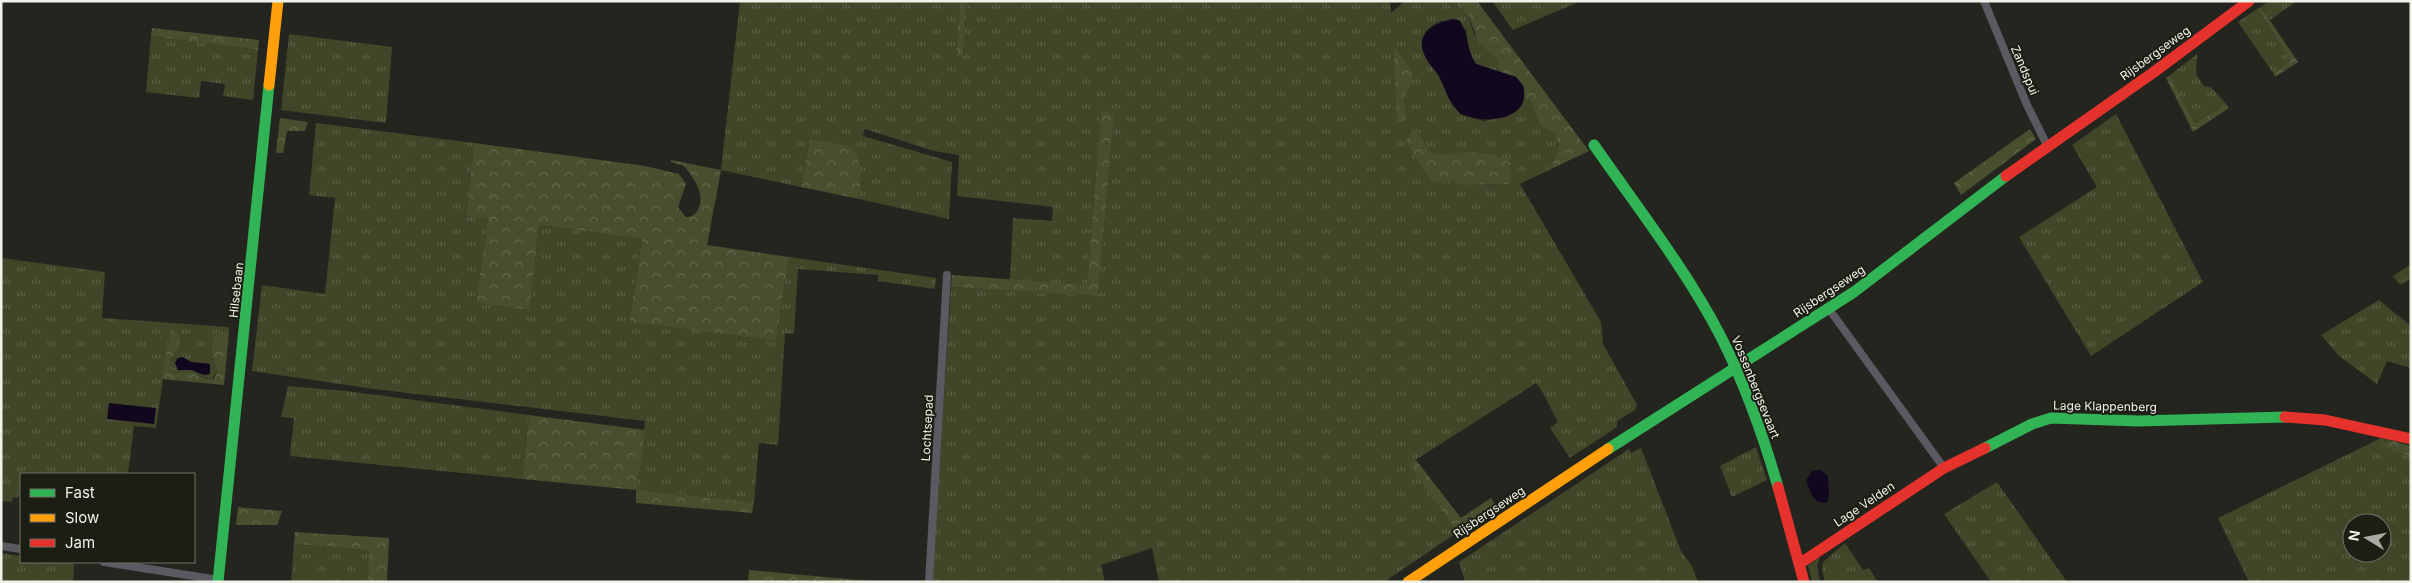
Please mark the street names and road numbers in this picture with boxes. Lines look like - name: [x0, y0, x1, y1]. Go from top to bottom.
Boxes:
- street label: Rijsbergseweg: [2117, 23, 2193, 83]
- street label: Zandspui: [2008, 43, 2042, 97]
- street label: Hilsebaan: [226, 261, 246, 319]
- street label: Rijsbergseweg: [1790, 262, 1868, 320]
- street label: Vossenbergsevaart: [1729, 333, 1783, 441]
- street label: Lochtsepad: [918, 394, 936, 462]
- street label: Lage Klappenberg: [2053, 398, 2157, 414]
- street label: Lage Velden: [1831, 478, 1897, 530]
- street label: Rijsbergseweg: [1450, 483, 1528, 541]

